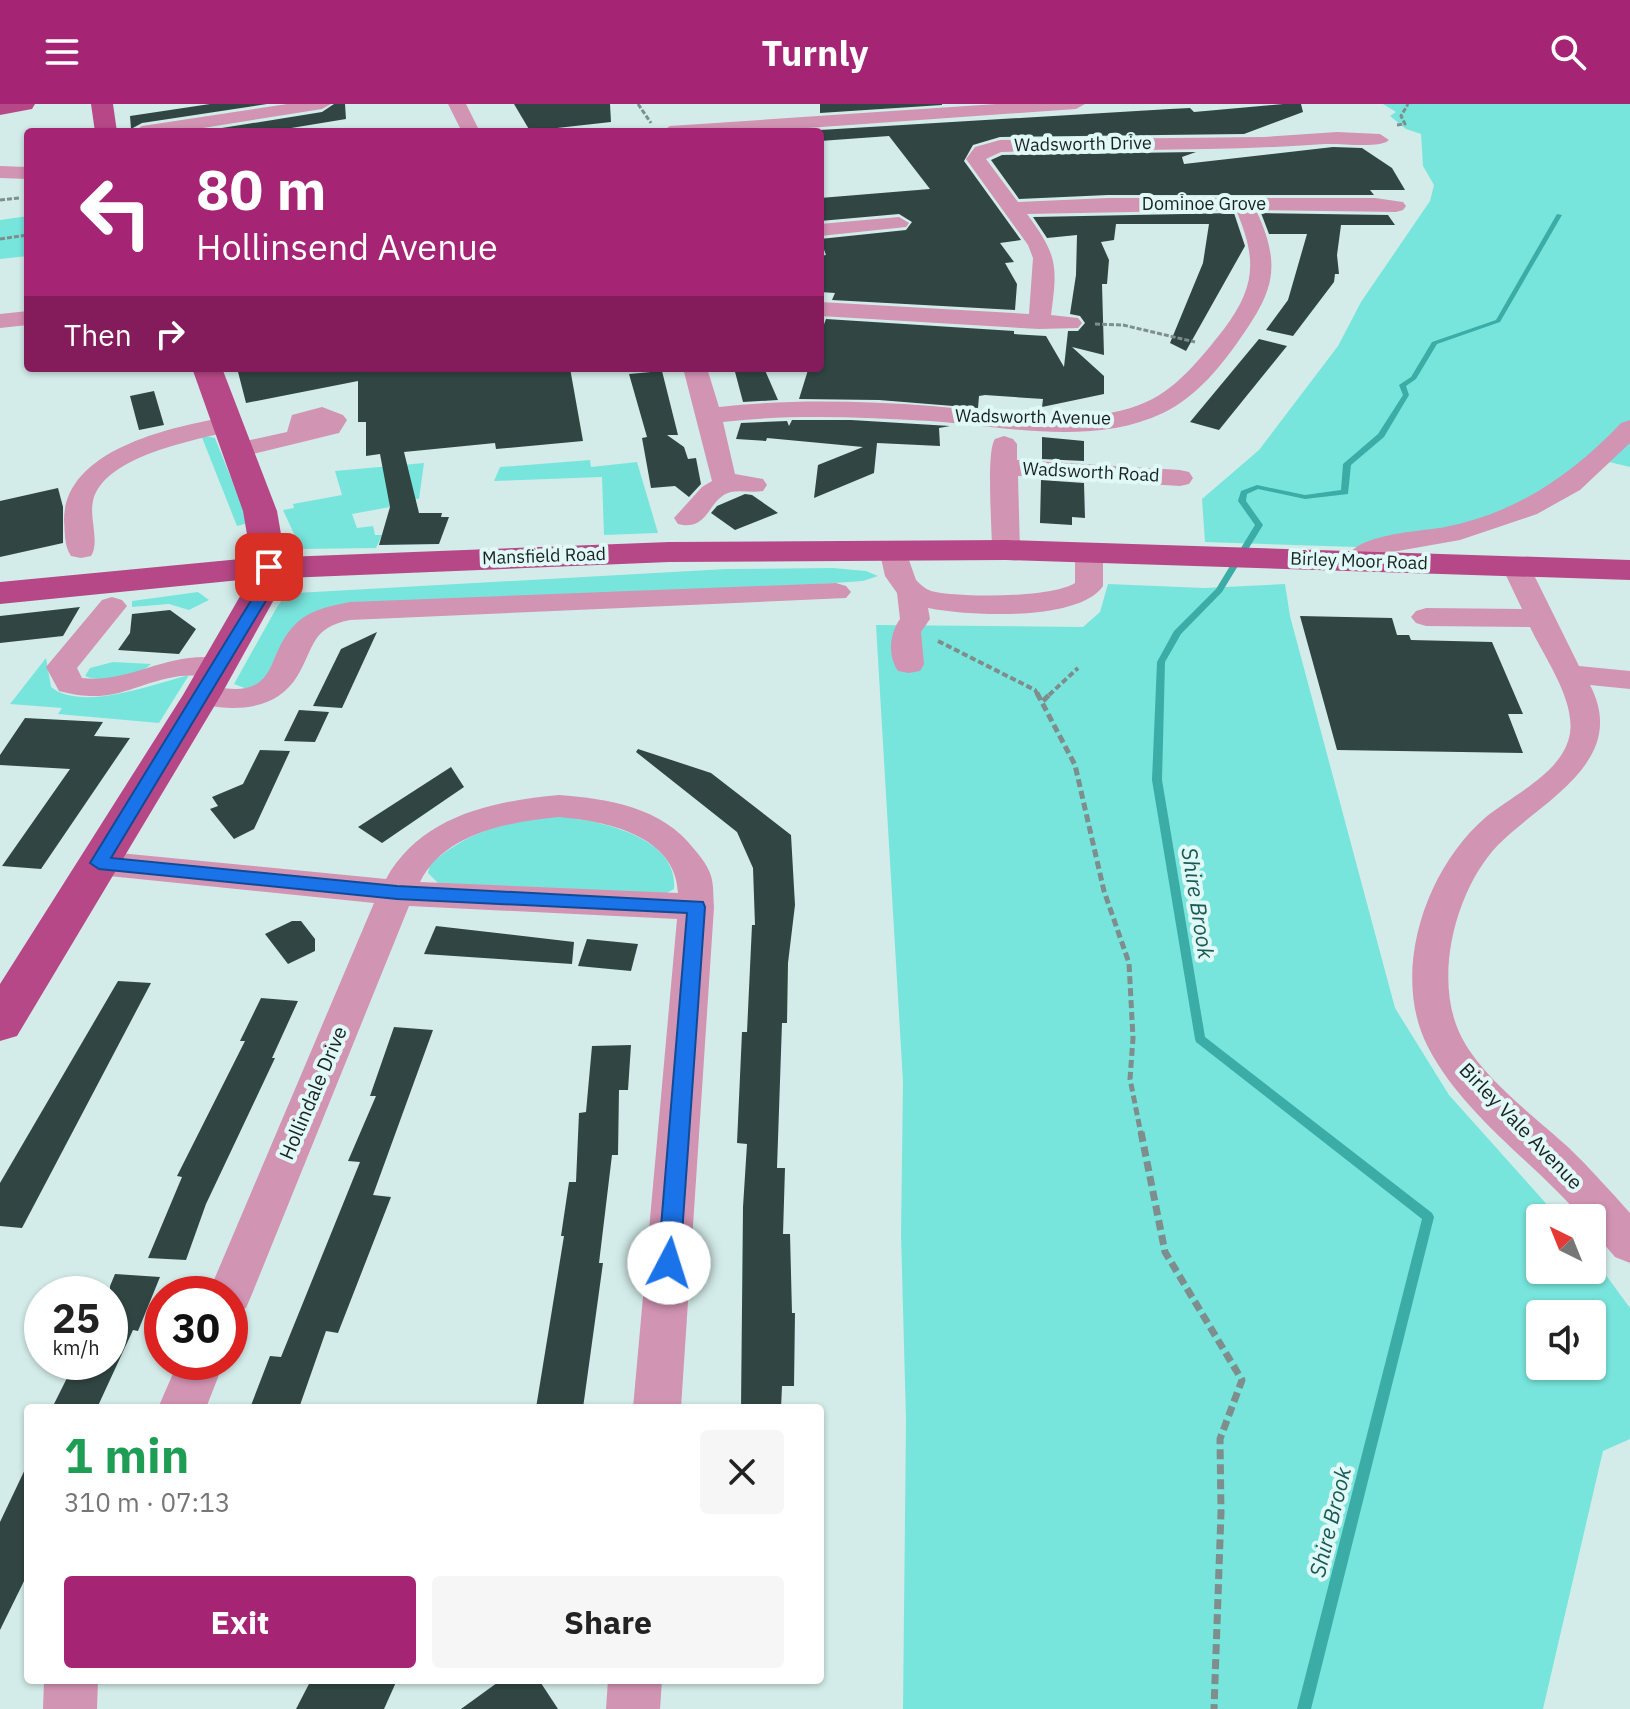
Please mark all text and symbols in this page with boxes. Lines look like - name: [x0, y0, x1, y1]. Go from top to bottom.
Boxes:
- text: Turnly: [762, 29, 868, 76]
- icon: menu: [40, 30, 84, 74]
- icon: search: [1546, 30, 1590, 74]
- street label: Wadsworth Drive: [1014, 131, 1152, 156]
- text: 80 m: [196, 153, 326, 225]
- icon: left: [64, 160, 168, 264]
- street label: Dominoe Grove: [1142, 192, 1266, 215]
- text: Hollinsend Avenue: [196, 223, 498, 270]
- icon: right: [148, 312, 192, 356]
- text: Then: [64, 315, 132, 354]
- street label: Wadsworth Avenue: [955, 404, 1111, 429]
- street label: Wadsworth Road: [1022, 456, 1160, 487]
- pin: [235, 533, 303, 601]
- street label: Mansfield Road: [482, 542, 606, 569]
- icon: arrive: [247, 545, 291, 589]
- street label: Birley Moor Road: [1290, 547, 1428, 574]
- water label: Shire Brook: [1175, 845, 1222, 961]
- street label: Hollindale Drive: [272, 1022, 353, 1164]
- street label: Birley Vale Avenue: [1454, 1056, 1589, 1195]
- north arrow: [1526, 1204, 1606, 1284]
- map controls: [1526, 1204, 1606, 1380]
- position arrow: [627, 1221, 711, 1305]
- speed limit sign: 30: [144, 1276, 248, 1380]
- text: 25: [52, 1292, 100, 1344]
- button: sound: [1526, 1300, 1606, 1380]
- text: km/h: [52, 1334, 100, 1361]
- text: 1 min: [64, 1424, 189, 1486]
- button: close: [700, 1430, 784, 1514]
- water label: Shire Brook: [1302, 1463, 1357, 1580]
- text: 310 m · 07:13: [64, 1485, 230, 1519]
- button: Exit: [64, 1576, 416, 1668]
- button: Share: [432, 1576, 784, 1668]

